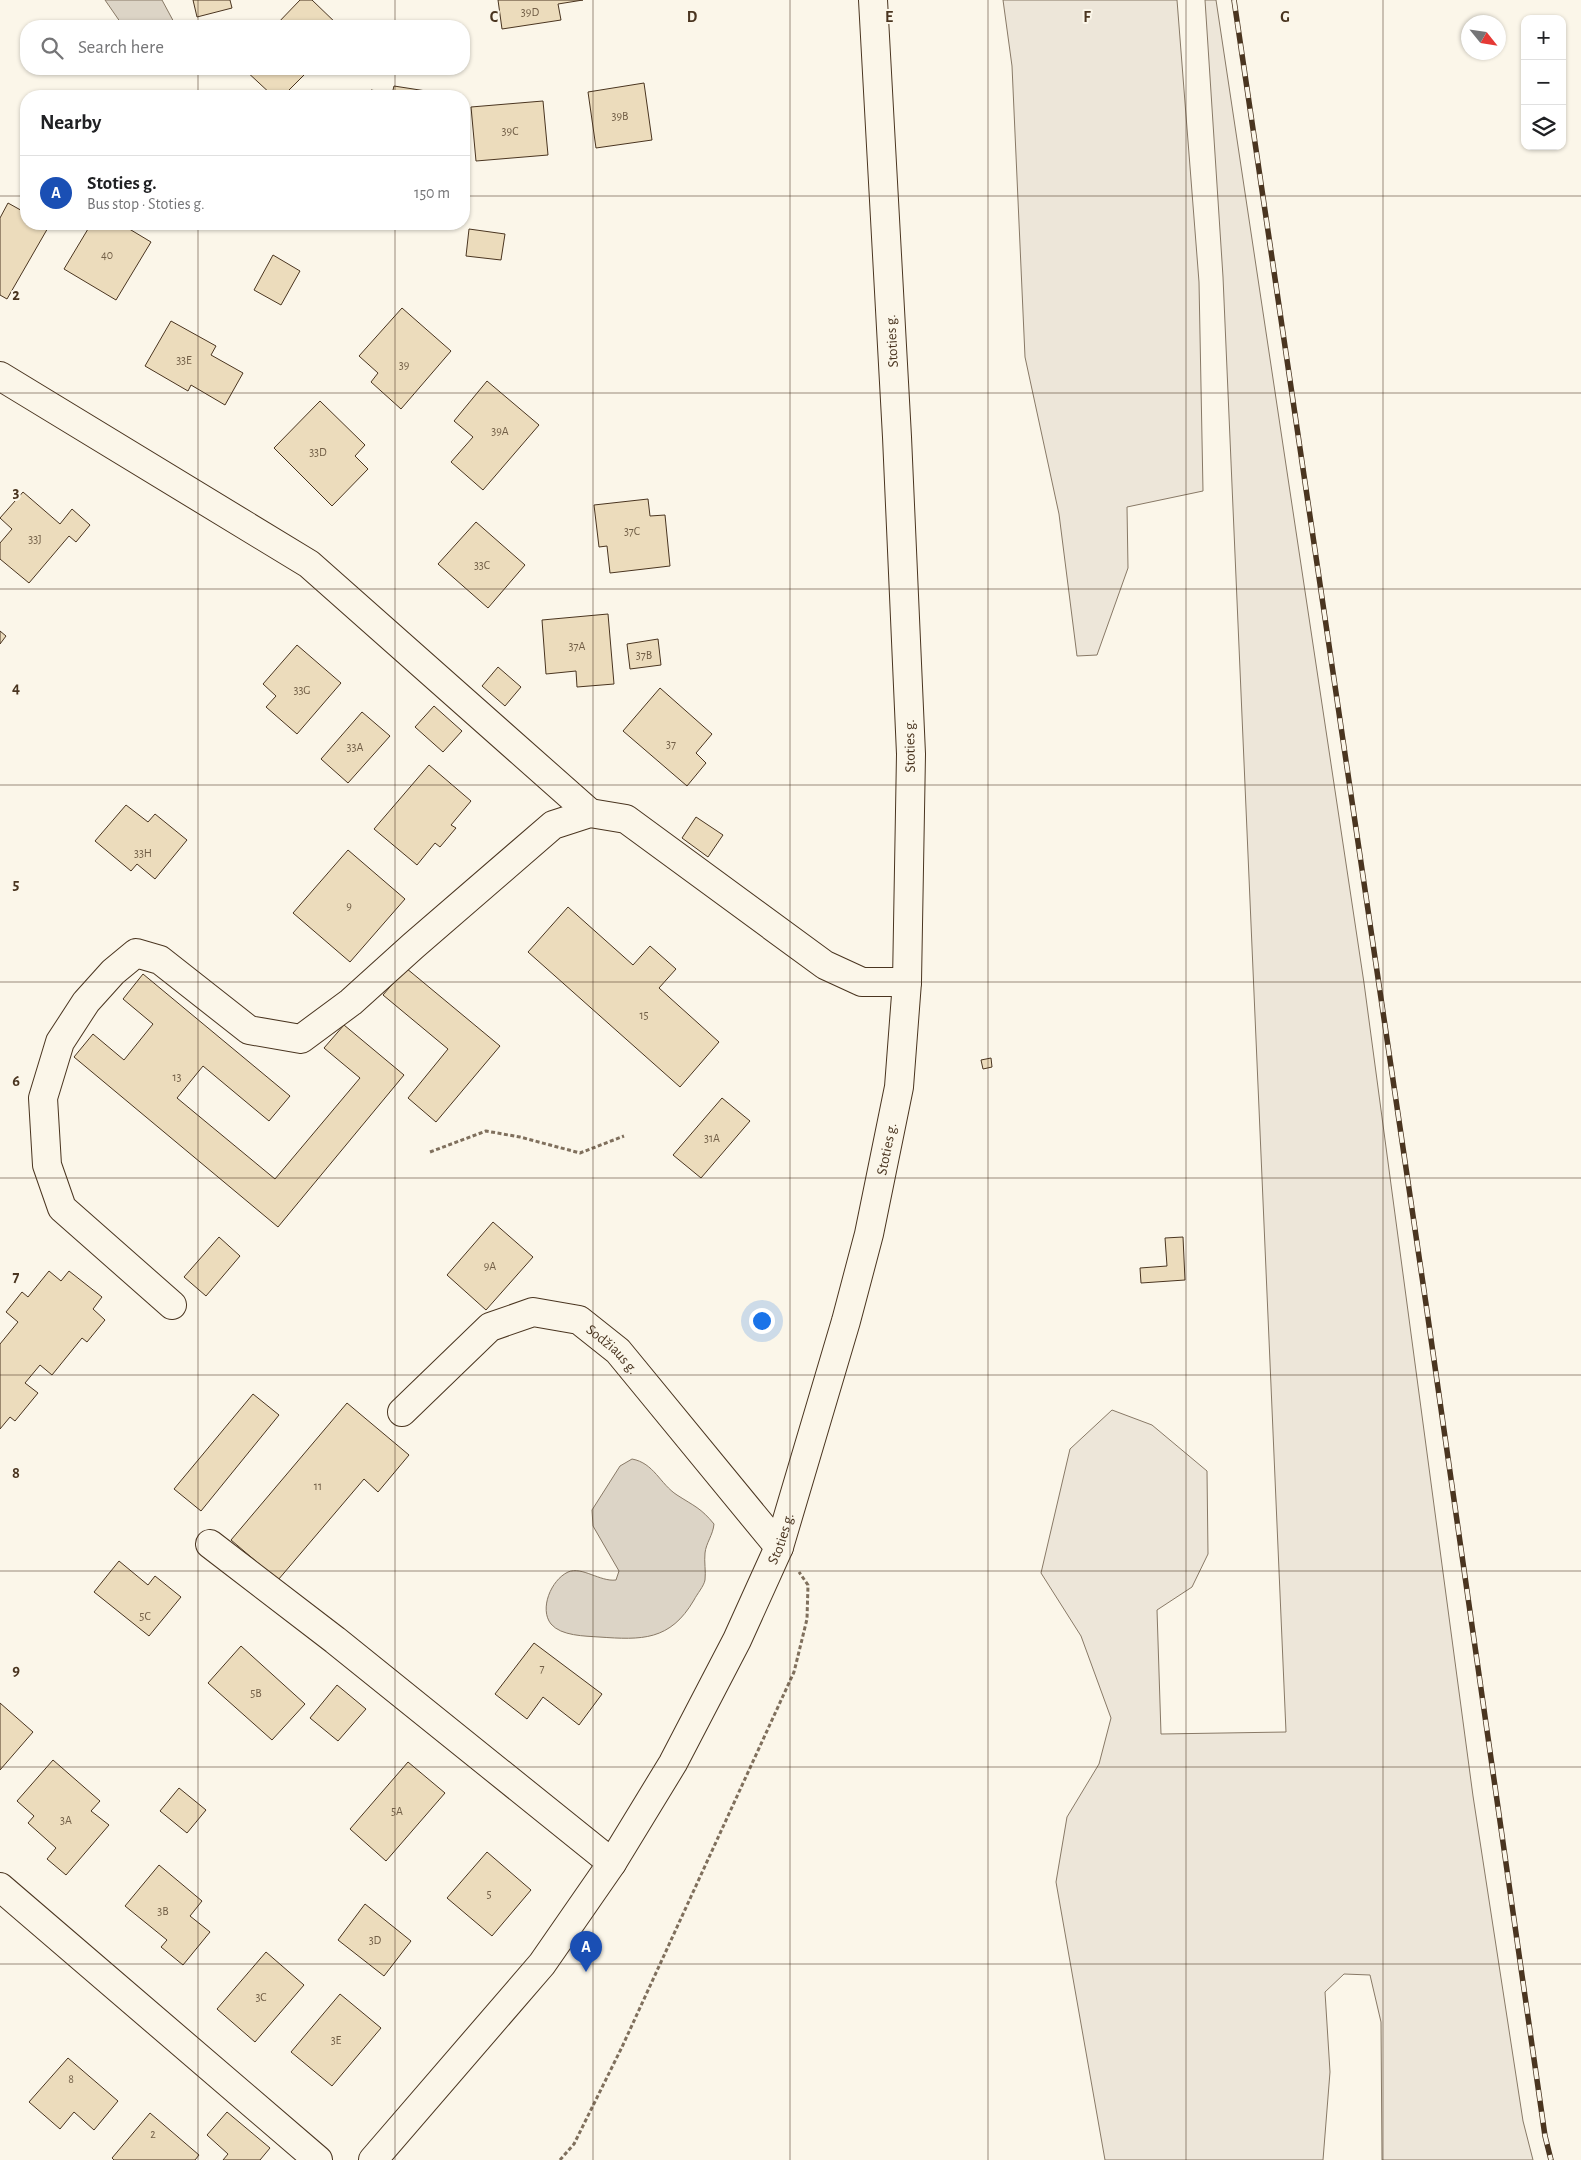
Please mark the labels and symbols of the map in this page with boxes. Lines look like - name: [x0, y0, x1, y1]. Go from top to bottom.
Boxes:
- house number: 39D: [521, 6, 539, 18]
- text: C: [490, 9, 499, 25]
- text: D: [687, 9, 698, 25]
- text: E: [885, 9, 893, 25]
- text: F: [1083, 9, 1091, 25]
- text: G: [1280, 9, 1290, 25]
- north arrow: [1461, 15, 1506, 60]
- house number: 39B: [611, 110, 629, 122]
- house number: 39C: [502, 125, 518, 137]
- house number: 40: [101, 249, 113, 261]
- text: 2: [12, 287, 20, 303]
- street label: Stoties g.: [883, 314, 901, 368]
- house number: 33E: [176, 354, 192, 366]
- house number: 39: [399, 359, 410, 371]
- house number: 39A: [491, 425, 509, 437]
- house number: 33D: [309, 446, 327, 458]
- text: 3: [13, 484, 20, 500]
- house number: 37C: [624, 525, 640, 537]
- house number: 33J: [28, 533, 42, 545]
- house number: 33C: [474, 559, 490, 571]
- house number: 37A: [569, 640, 586, 652]
- house number: 37B: [636, 649, 652, 661]
- text: 4: [12, 680, 20, 696]
- house number: 33G: [293, 684, 311, 696]
- street label: Stoties g.: [902, 719, 918, 773]
- house number: 37: [666, 738, 676, 750]
- house number: 33A: [347, 741, 363, 753]
- house number: 33H: [134, 847, 152, 859]
- text: 5: [13, 876, 20, 892]
- house number: 9: [346, 900, 352, 912]
- house number: 15: [639, 1009, 649, 1021]
- house number: 13: [172, 1071, 182, 1083]
- text: 6: [12, 1073, 20, 1089]
- street label: Stoties g.: [874, 1121, 899, 1177]
- house number: 31A: [704, 1132, 720, 1144]
- house number: 9A: [484, 1260, 496, 1272]
- text: 7: [13, 1269, 20, 1285]
- your location: [749, 1308, 775, 1334]
- street label: Sodžiaus g.: [584, 1321, 641, 1377]
- text: 8: [12, 1465, 20, 1481]
- house number: 11: [314, 1480, 322, 1492]
- street label: Stoties g.: [765, 1511, 796, 1567]
- house number: 5C: [139, 1610, 151, 1622]
- text: 9: [12, 1662, 20, 1678]
- house number: 7: [539, 1662, 545, 1674]
- house number: 5B: [250, 1687, 262, 1699]
- house number: 5A: [391, 1805, 403, 1817]
- house number: 3A: [60, 1814, 72, 1826]
- house number: 5: [486, 1888, 492, 1900]
- house number: 3B: [157, 1905, 169, 1917]
- pin: A: [570, 1931, 602, 1972]
- house number: 3D: [369, 1934, 382, 1946]
- house number: 3C: [255, 1991, 267, 2003]
- house number: 3E: [331, 2034, 342, 2046]
- house number: 8: [68, 2073, 74, 2085]
- house number: 2: [150, 2128, 156, 2140]

